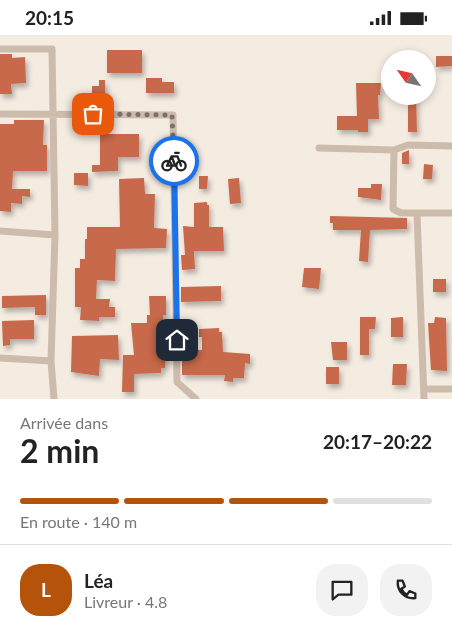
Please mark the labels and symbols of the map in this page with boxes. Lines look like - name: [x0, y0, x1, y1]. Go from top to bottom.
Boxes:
- north arrow: [381, 50, 436, 105]
- pin: [72, 93, 114, 135]
- courier: [149, 136, 199, 186]
- pin: [156, 319, 198, 361]

